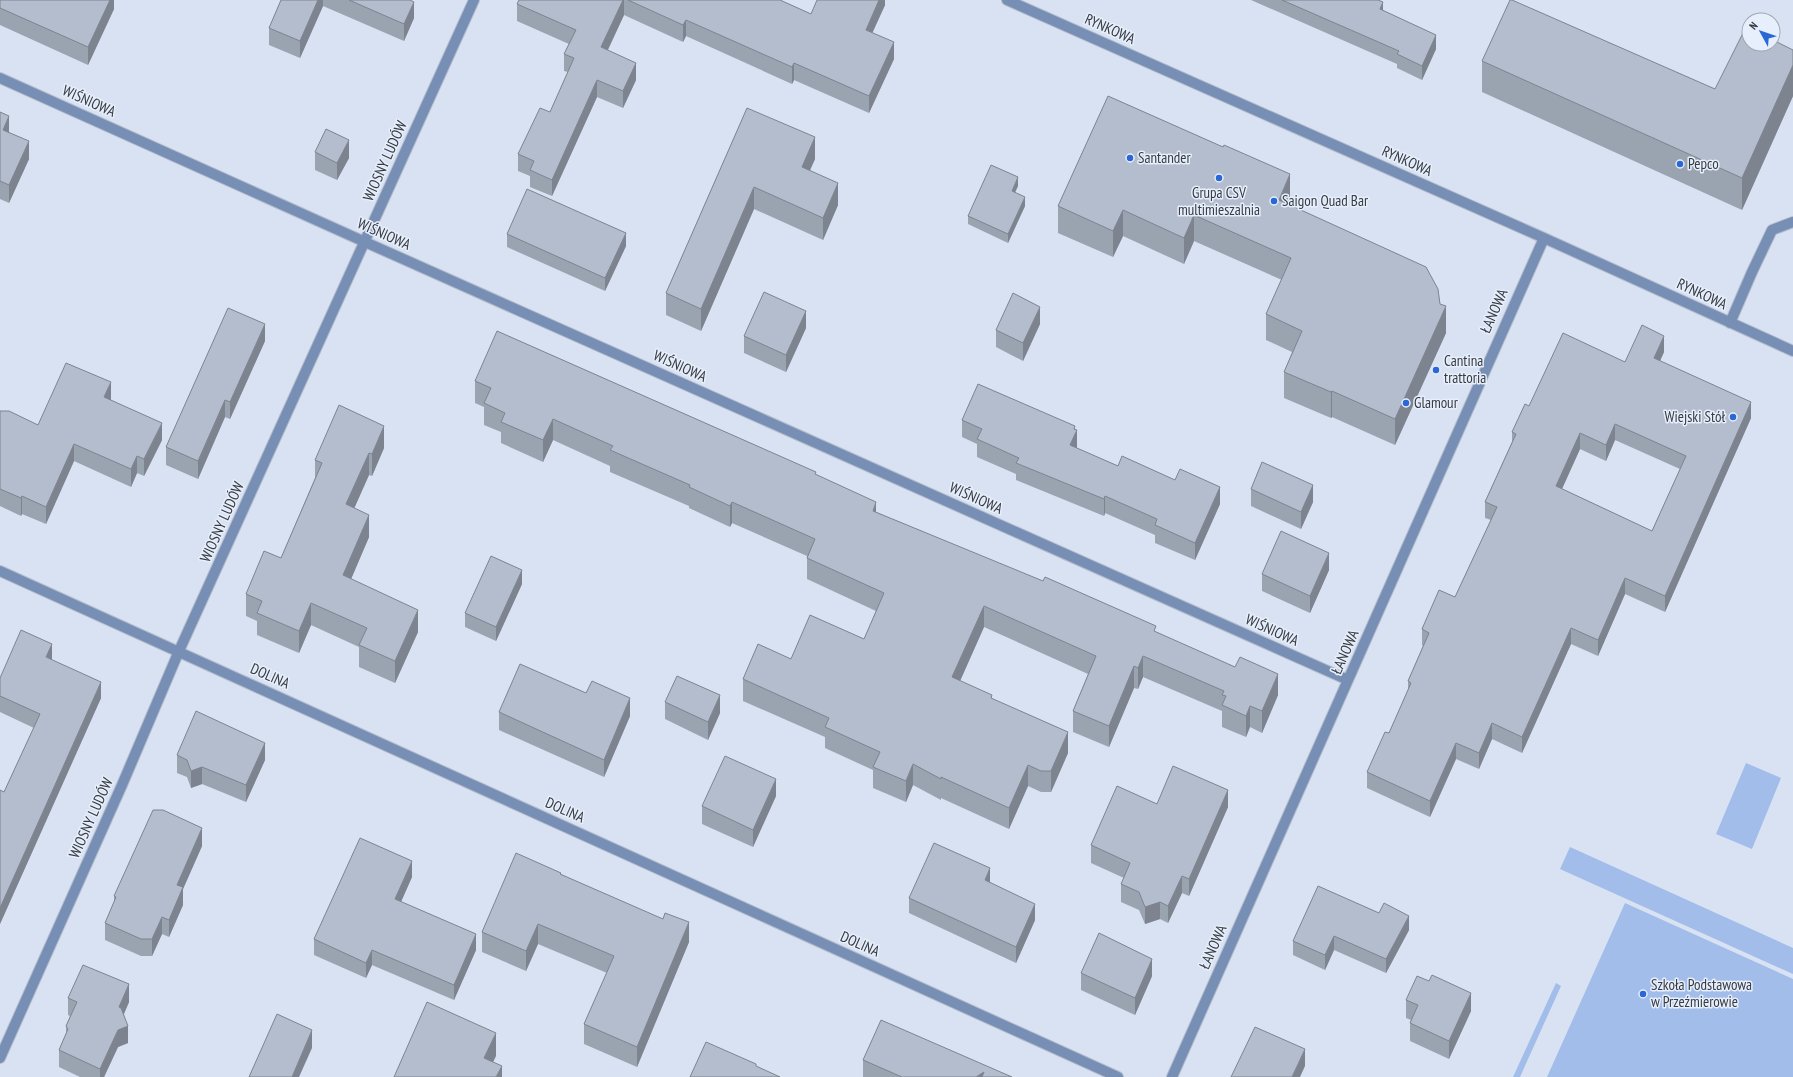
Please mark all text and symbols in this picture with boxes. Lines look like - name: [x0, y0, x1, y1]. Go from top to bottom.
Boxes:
- street label: RYNKOWA: [1082, 9, 1139, 48]
- north arrow: [1741, 12, 1781, 52]
- text: N: [1746, 19, 1761, 32]
- street label: WIŚNIOWA: [60, 80, 120, 121]
- street label: WIOSNY LUDÓW: [358, 118, 411, 204]
- street label: RYNKOWA: [1379, 141, 1436, 180]
- place label: Santander: [1138, 148, 1191, 167]
- marker: Santander: [1125, 153, 1135, 163]
- place label: Pepco: [1688, 154, 1719, 173]
- marker: Pepco: [1675, 159, 1685, 169]
- marker: Grupa CSV multimieszalnia: [1214, 173, 1224, 183]
- place label: Grupa CSV multimieszalnia: [1178, 183, 1260, 219]
- place label: Saigon Quad Bar: [1282, 191, 1369, 210]
- marker: Saigon Quad Bar: [1269, 196, 1279, 206]
- street label: WIŚNIOWA: [355, 213, 415, 254]
- street label: RYNKOWA: [1674, 274, 1731, 314]
- street label: ŁANOWA: [1475, 285, 1512, 336]
- street label: WIŚNIOWA: [651, 345, 711, 386]
- place label: Cantina trattoria: [1444, 351, 1486, 387]
- marker: Cantina trattoria: [1431, 365, 1441, 375]
- place label: Glamour: [1414, 393, 1459, 412]
- marker: Glamour: [1401, 398, 1411, 408]
- place label: Wiejski Stół: [1665, 407, 1725, 426]
- marker: Wiejski Stół: [1728, 412, 1738, 422]
- street label: WIŚNIOWA: [947, 477, 1007, 518]
- street label: WIOSNY LUDÓW: [195, 479, 248, 565]
- street label: WIŚNIOWA: [1243, 609, 1303, 650]
- street label: ŁANOWA: [1326, 626, 1363, 677]
- street label: DOLINA: [248, 659, 294, 693]
- street label: WIOSNY LUDÓW: [64, 775, 117, 861]
- street label: DOLINA: [543, 793, 589, 827]
- street label: ŁANOWA: [1194, 921, 1231, 972]
- street label: DOLINA: [838, 927, 884, 961]
- place label: Szkoła Podstawowa w Przeźmierowie: [1651, 975, 1752, 1011]
- marker: Szkoła Podstawowa w Przeźmierowie: [1638, 989, 1648, 999]

